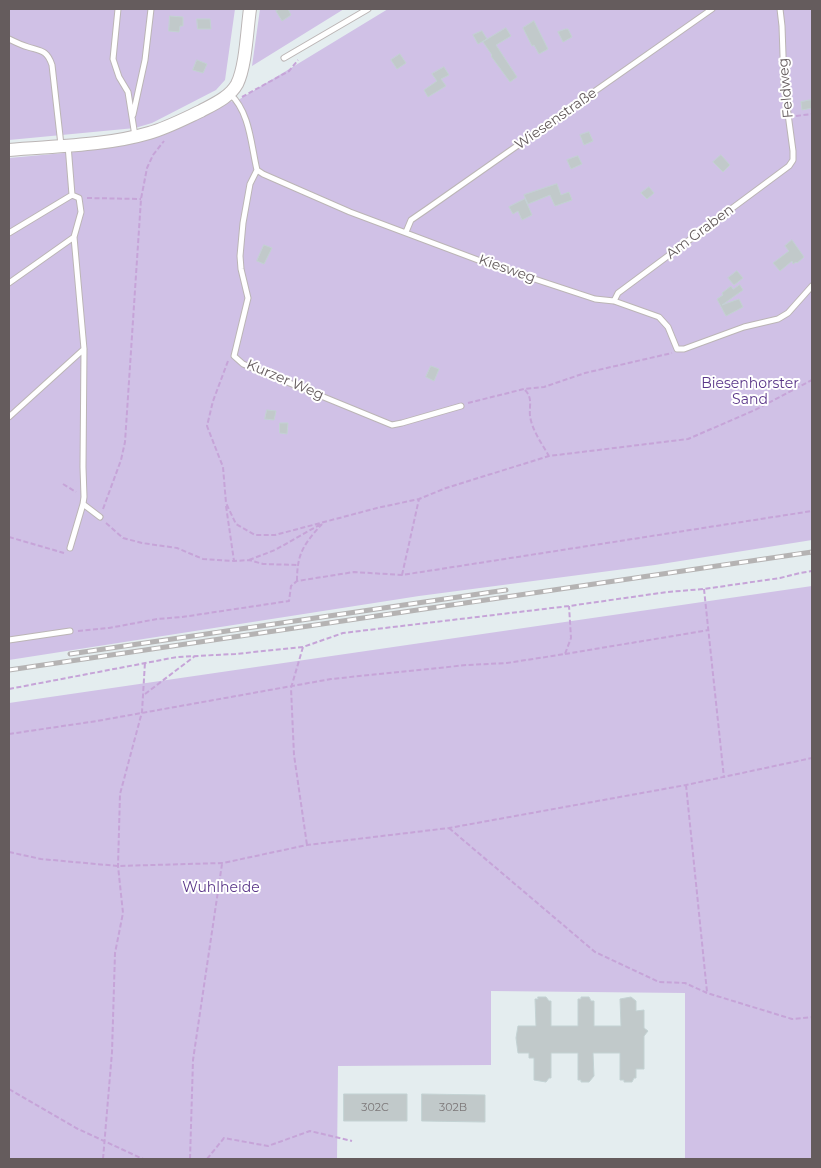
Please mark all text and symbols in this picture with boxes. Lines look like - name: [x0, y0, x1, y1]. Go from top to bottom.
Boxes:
- street label: Feldweg: [775, 57, 797, 119]
- street label: Wiesenstraße: [512, 85, 600, 153]
- street label: Am Graben: [663, 201, 737, 263]
- street label: Kiesweg: [476, 251, 538, 287]
- street label: Kurzer Weg: [244, 356, 326, 404]
- park label: Biesenhorster Sand: [701, 376, 799, 408]
- park label: Wuhlheide: [182, 880, 260, 896]
- house number: 302C: [361, 1101, 389, 1115]
- house number: 302B: [439, 1101, 467, 1115]

